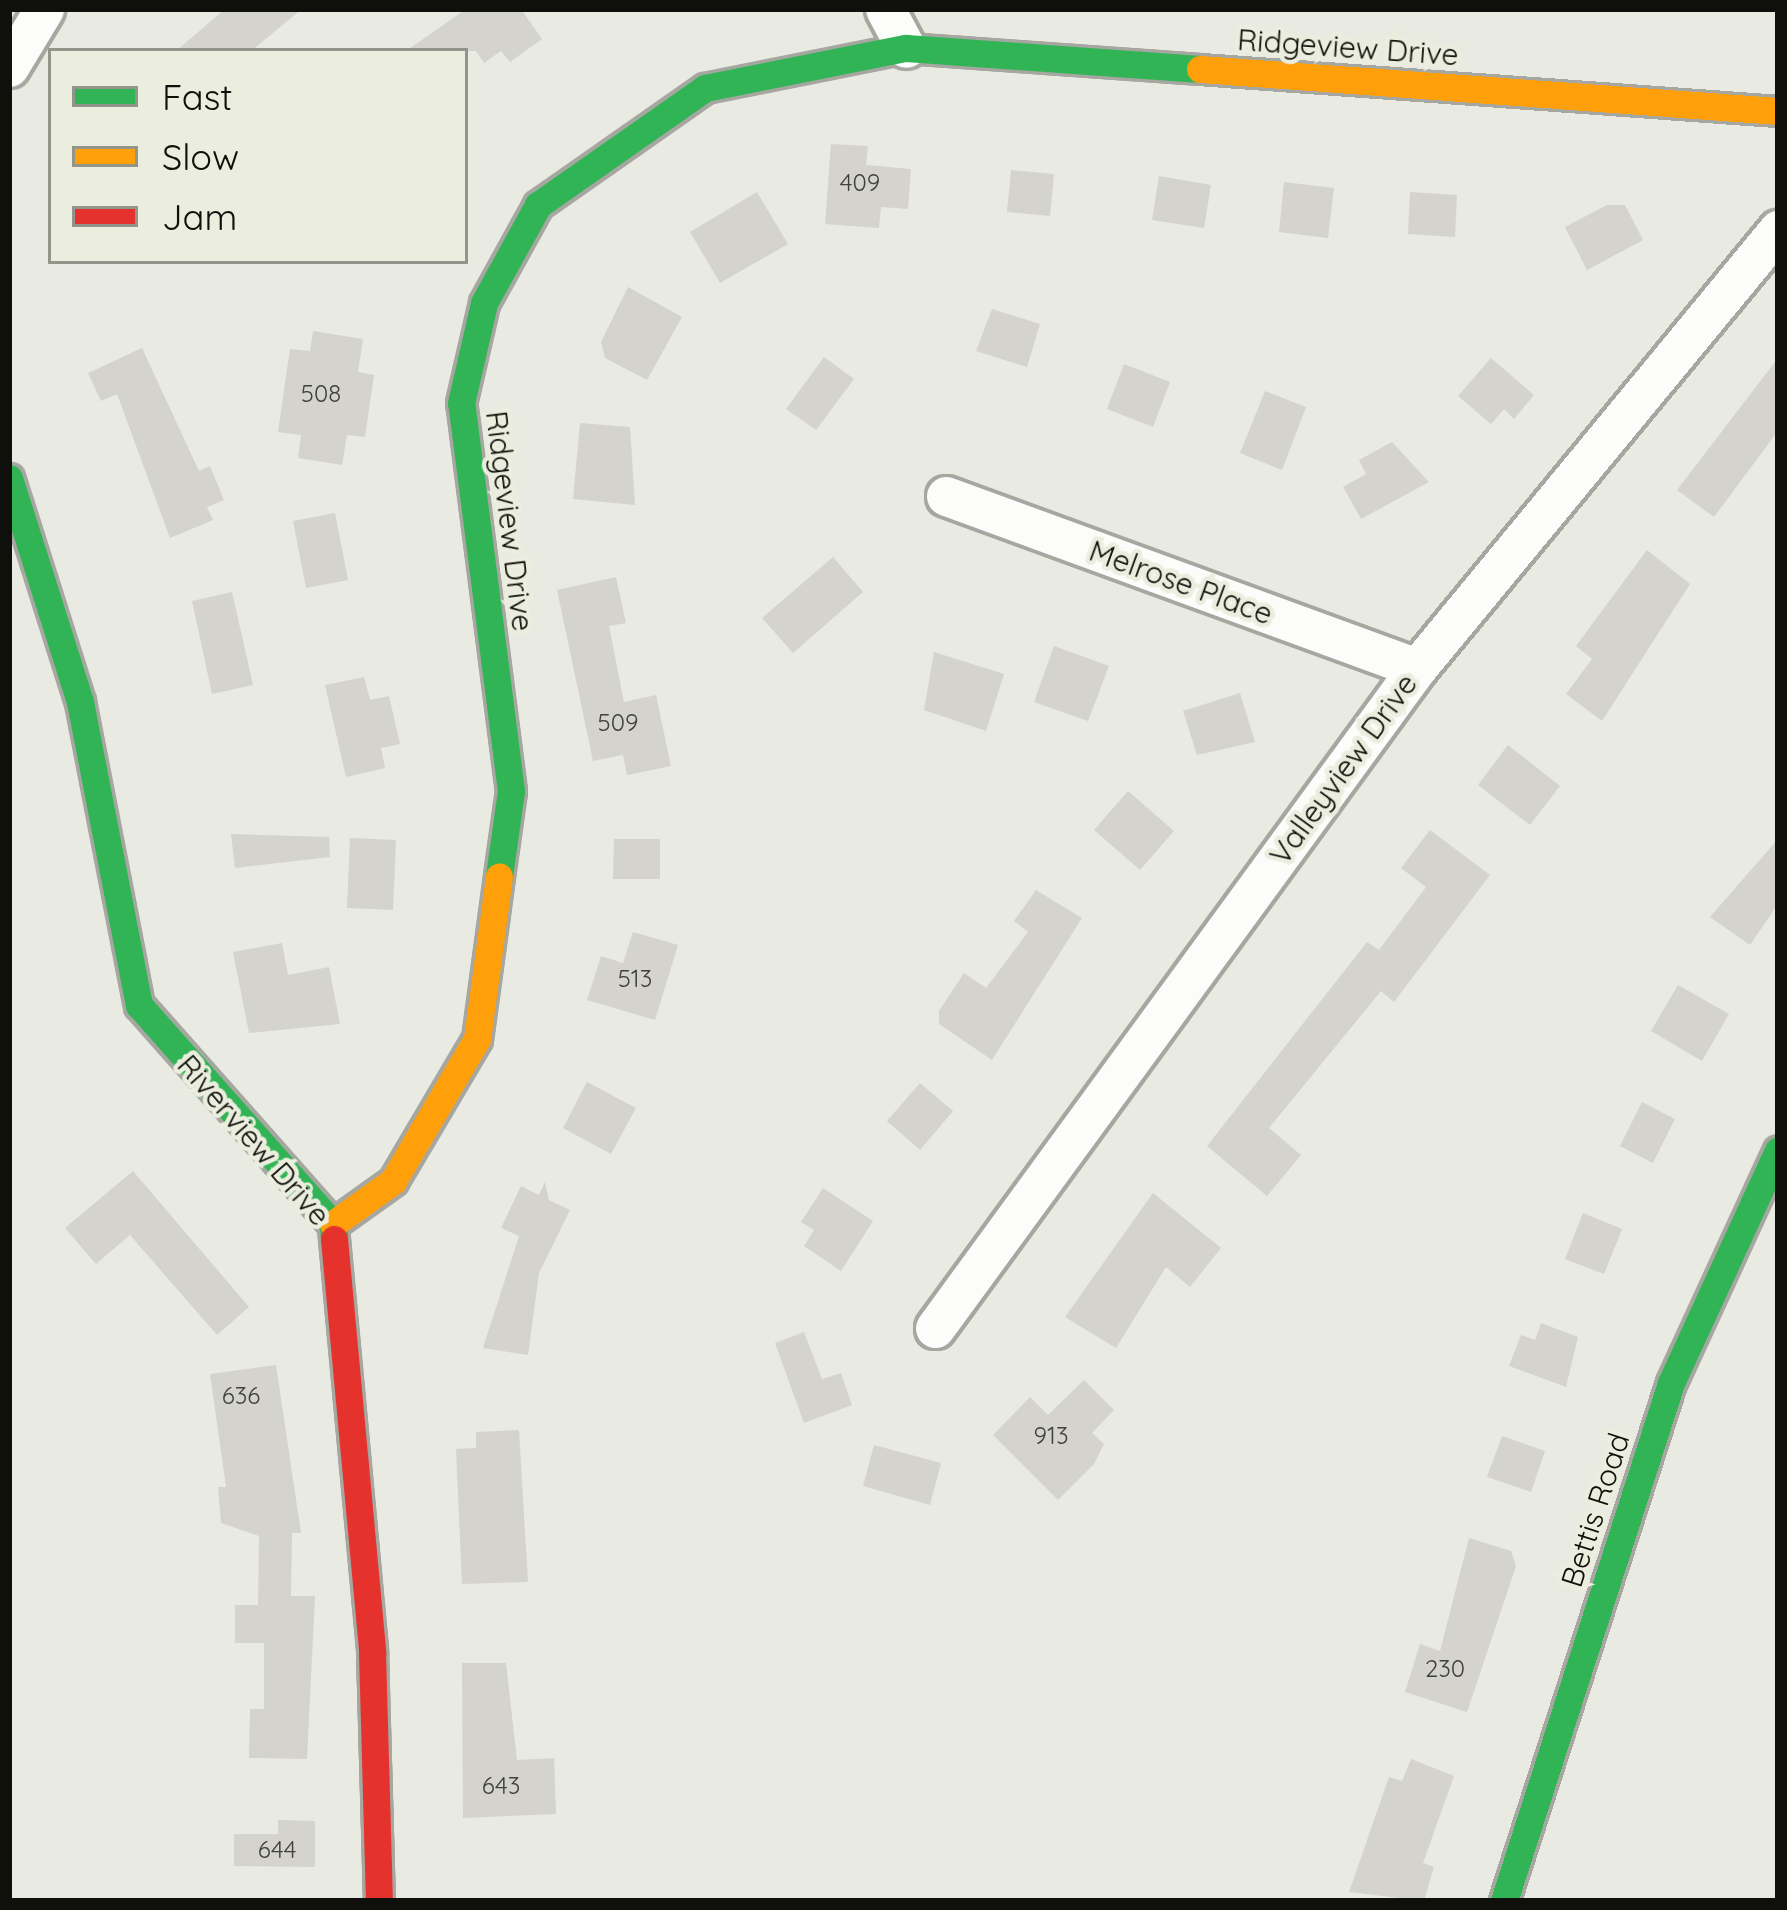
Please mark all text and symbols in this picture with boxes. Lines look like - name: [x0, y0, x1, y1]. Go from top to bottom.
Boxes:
- street label: Ridgeview Drive: [1236, 21, 1460, 73]
- legend: [48, 48, 468, 264]
- text: Fast: [162, 74, 233, 119]
- text: Slow: [162, 134, 239, 179]
- house number: 409: [840, 169, 880, 197]
- text: Jam: [162, 194, 237, 239]
- house number: 508: [301, 380, 341, 408]
- street label: Ridgeview Drive: [479, 409, 541, 633]
- street label: Melrose Place: [1084, 532, 1278, 632]
- street label: Valleyview Drive: [1262, 666, 1424, 872]
- house number: 509: [598, 709, 638, 737]
- house number: 513: [618, 965, 652, 993]
- street label: Riverview Drive: [170, 1047, 338, 1233]
- house number: 636: [222, 1382, 260, 1410]
- house number: 913: [1033, 1422, 1069, 1450]
- street label: Bettis Road: [1553, 1428, 1637, 1592]
- house number: 230: [1425, 1655, 1465, 1683]
- house number: 643: [482, 1772, 520, 1800]
- house number: 644: [258, 1836, 296, 1864]

